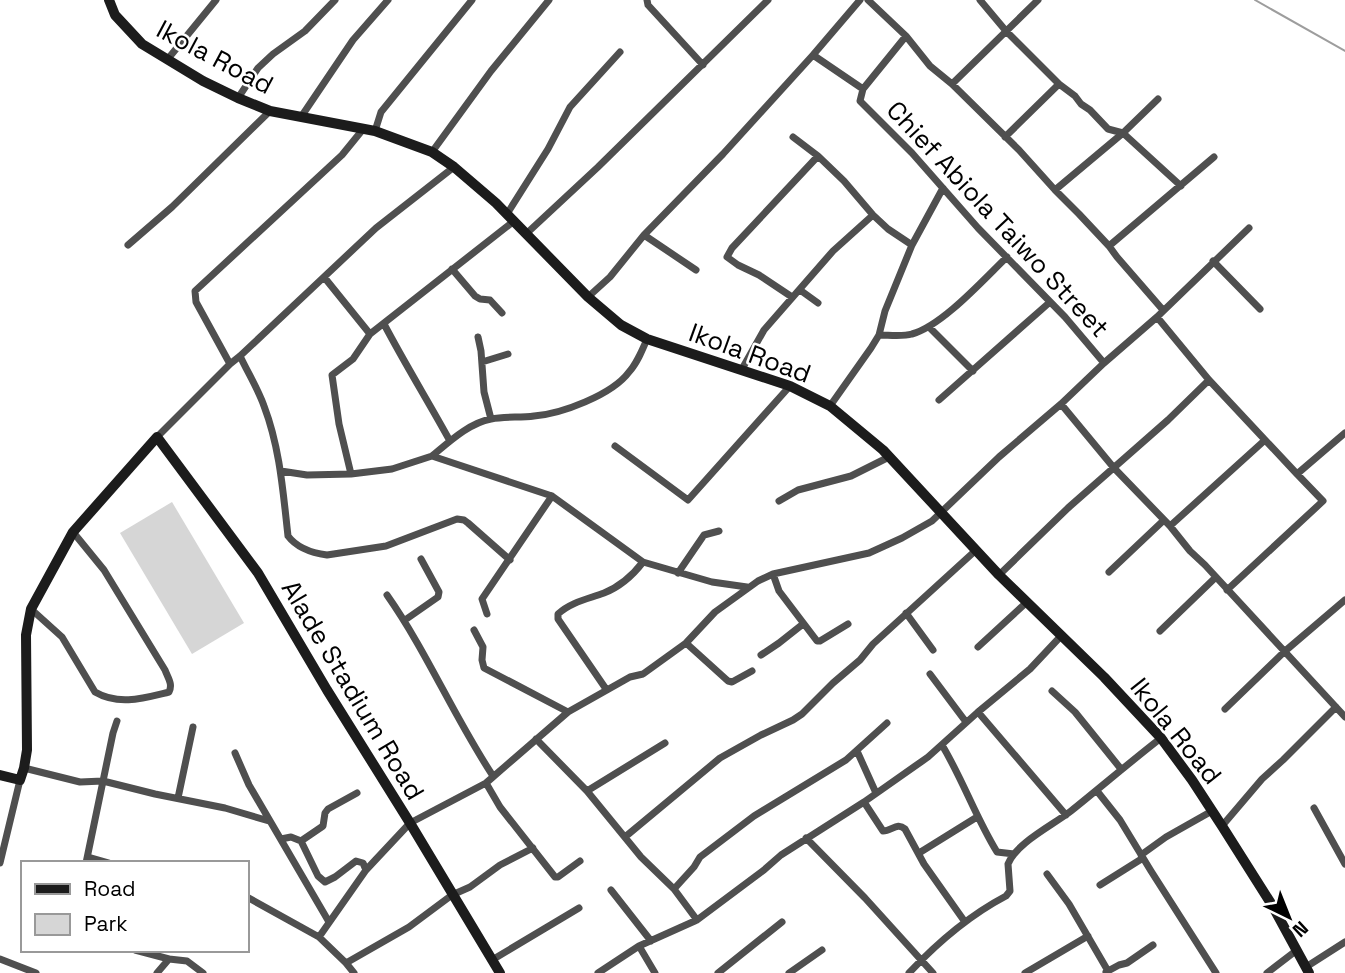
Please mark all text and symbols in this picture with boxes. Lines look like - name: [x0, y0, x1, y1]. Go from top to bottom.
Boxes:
- street label: Ikola Road: [151, 12, 279, 102]
- street label: Chief Abiola Taiwo Street: [879, 93, 1117, 345]
- street label: Ikola Road: [684, 315, 816, 391]
- street label: Alade Stadium Road: [274, 574, 432, 806]
- street label: Ikola Road: [1123, 671, 1229, 791]
- legend: [21, 861, 248, 952]
- text: Road: [84, 875, 136, 902]
- north arrow: [1254, 882, 1324, 952]
- text: Park: [84, 910, 128, 937]
- text: N: [1287, 916, 1313, 943]

